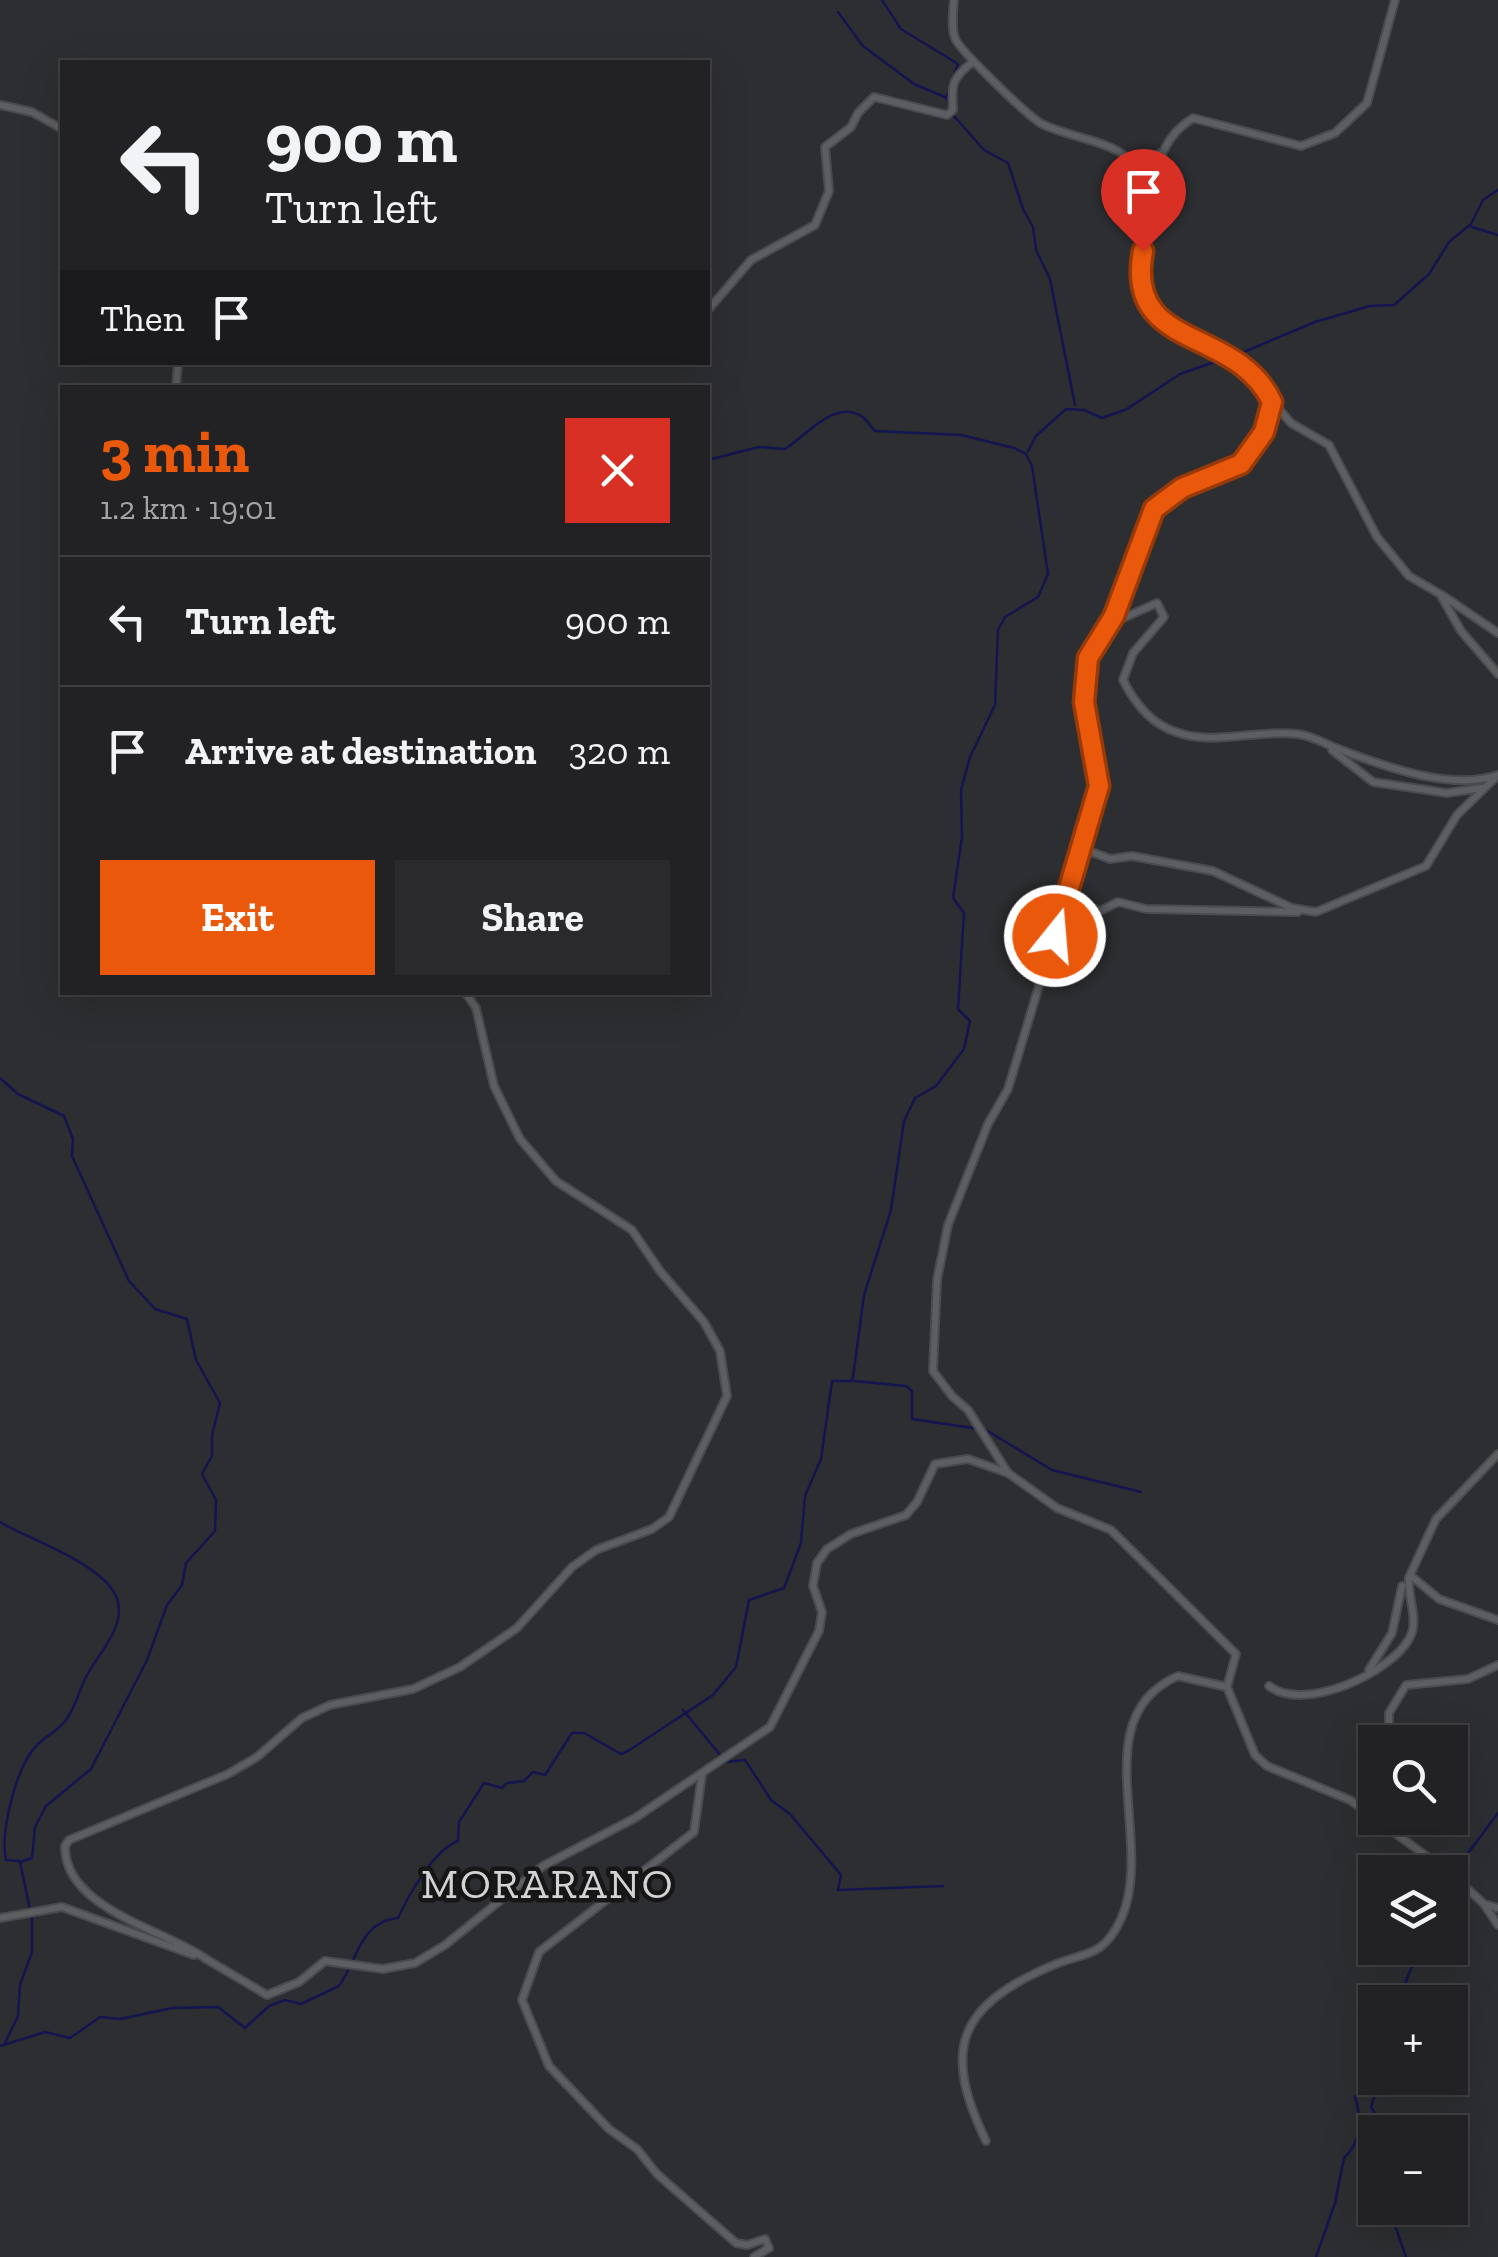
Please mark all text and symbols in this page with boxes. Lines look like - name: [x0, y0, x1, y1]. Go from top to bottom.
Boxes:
- text: 900 m: [265, 96, 458, 180]
- icon: left: [100, 100, 230, 230]
- pin: [1101, 149, 1186, 252]
- icon: arrive: [1116, 164, 1171, 219]
- text: Turn left: [265, 181, 437, 235]
- icon: arrive: [204, 290, 259, 345]
- text: Then: [100, 295, 184, 341]
- text: 3 min: [100, 415, 249, 487]
- button: close: [565, 418, 670, 523]
- text: 1.2 km · 19:01: [100, 489, 276, 527]
- icon: left: [100, 594, 155, 649]
- text: Turn left: [185, 598, 336, 644]
- text: 900 m: [565, 598, 670, 644]
- icon: arrive: [100, 724, 155, 779]
- text: Arrive at destination: [185, 728, 536, 774]
- text: 320 m: [569, 728, 670, 774]
- button: Exit: [100, 860, 375, 975]
- button: Share: [395, 860, 670, 975]
- position arrow: [1003, 884, 1107, 988]
- map controls: [1358, 1725, 1468, 2225]
- button: search: [1358, 1725, 1468, 1835]
- button: layers: [1358, 1855, 1468, 1965]
- district label: MORARANO: [421, 1858, 675, 1909]
- button: +: [1358, 1985, 1468, 2095]
- button: −: [1358, 2115, 1468, 2225]

